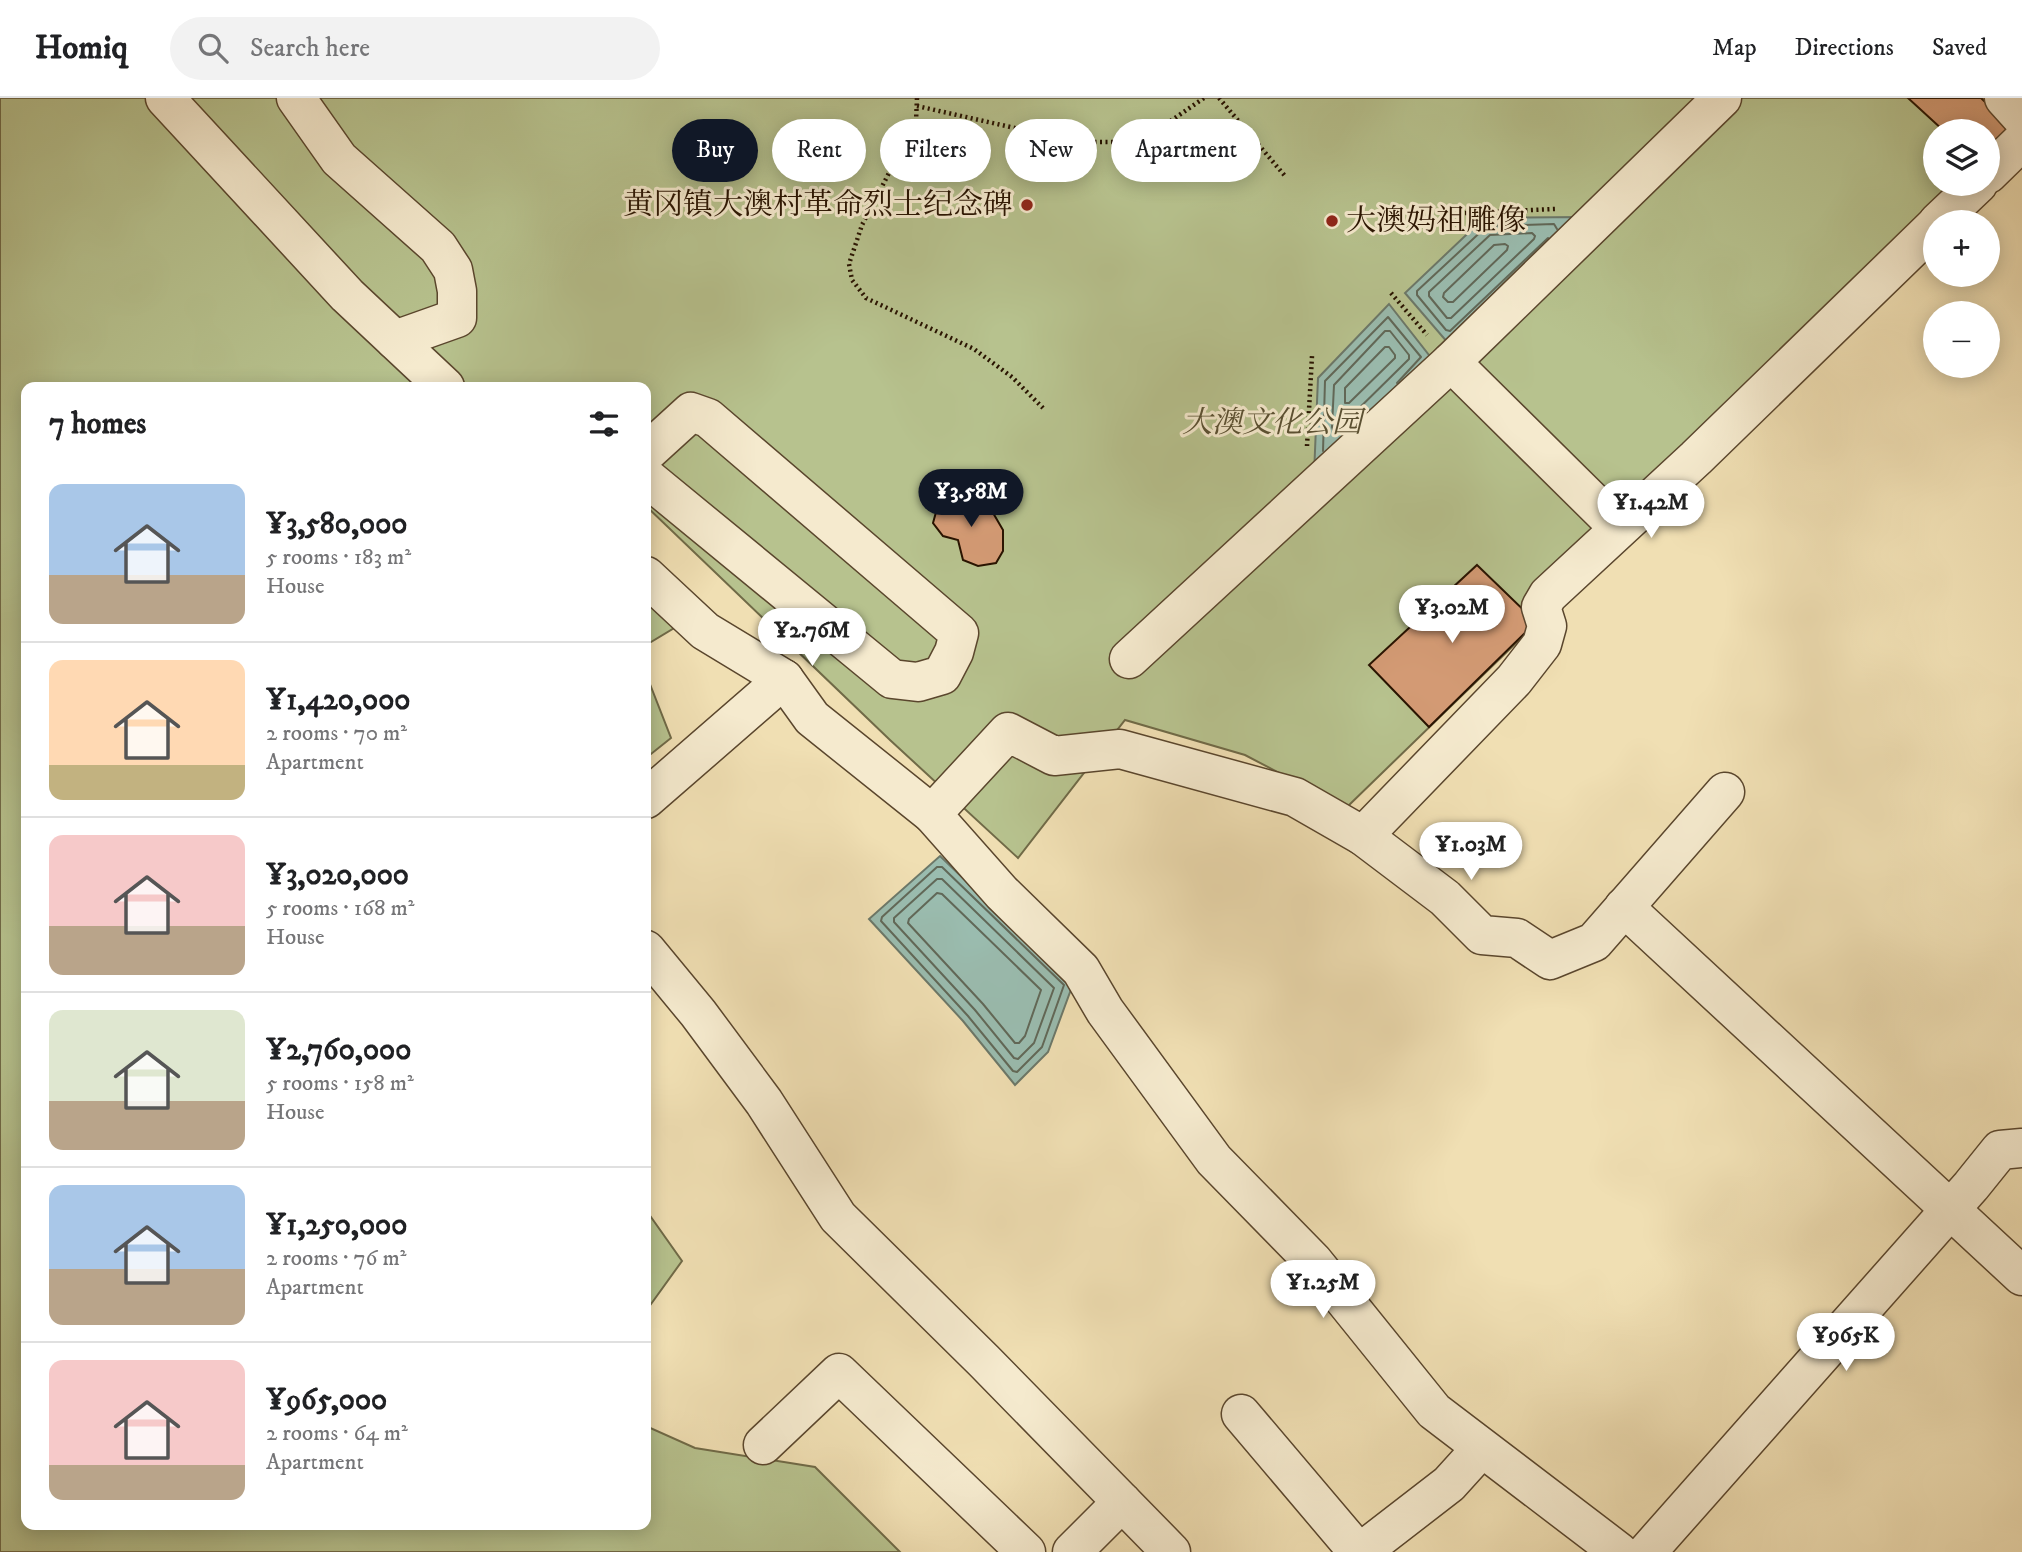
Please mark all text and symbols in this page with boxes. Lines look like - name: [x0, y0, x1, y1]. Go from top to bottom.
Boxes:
- search box: [170, 17, 660, 80]
- text: Homiq: [35, 28, 128, 69]
- icon: search: [194, 29, 232, 67]
- text: Search here: [250, 32, 370, 65]
- text: Map: [1712, 33, 1757, 63]
- text: Directions: [1795, 33, 1894, 63]
- text: Saved: [1932, 33, 1987, 63]
- chip: Buy: [672, 119, 758, 182]
- chip: Rent: [772, 119, 866, 182]
- chip: Filters: [880, 119, 991, 182]
- chip: New: [1005, 119, 1097, 182]
- chip: Apartment: [1111, 119, 1261, 182]
- map controls: [1923, 119, 2000, 378]
- button: layers: [1923, 119, 2000, 196]
- place label: 黄冈镇大澳村革命烈士纪念碑: [623, 187, 1013, 224]
- marker: 黄冈镇大澳村革命烈士纪念碑: [1019, 197, 1035, 213]
- place label: 大澳妈祖雕像: [1346, 203, 1526, 240]
- button: +: [1923, 210, 2000, 287]
- marker: 大澳妈祖雕像: [1324, 213, 1340, 229]
- button: −: [1923, 301, 2000, 378]
- icon: filters: [585, 405, 623, 443]
- park label: 大澳文化公园: [1182, 405, 1366, 442]
- text: 7 homes: [49, 406, 146, 443]
- pin: ¥3.58M: [914, 470, 1028, 529]
- text: ¥3.58M: [934, 477, 1008, 506]
- pin: ¥1.42M: [1594, 480, 1708, 540]
- text: ¥1.42M: [1613, 488, 1689, 517]
- text: ¥3,580,000: [266, 506, 407, 543]
- icon: home: [105, 512, 189, 596]
- text: 5 rooms · 183 m²: [266, 543, 411, 572]
- text: House: [266, 572, 324, 601]
- pin: ¥3.02M: [1395, 586, 1509, 645]
- text: ¥3.02M: [1415, 593, 1489, 622]
- pin: ¥2.76M: [755, 608, 869, 668]
- text: ¥2.76M: [774, 616, 850, 645]
- text: ¥1,420,000: [266, 682, 410, 719]
- icon: home: [105, 688, 189, 772]
- text: 2 rooms · 70 m²: [266, 719, 407, 748]
- text: Apartment: [266, 748, 364, 777]
- pin: ¥1.03M: [1414, 822, 1528, 882]
- text: ¥1.03M: [1435, 830, 1507, 859]
- text: ¥3,020,000: [266, 857, 409, 894]
- icon: home: [105, 863, 189, 947]
- text: 5 rooms · 168 m²: [266, 894, 414, 923]
- text: House: [266, 923, 324, 952]
- text: ¥2,760,000: [266, 1032, 411, 1069]
- icon: home: [105, 1038, 189, 1122]
- text: 5 rooms · 158 m²: [266, 1069, 414, 1098]
- text: House: [266, 1098, 324, 1127]
- text: ¥1,250,000: [266, 1207, 407, 1244]
- icon: home: [105, 1213, 189, 1297]
- text: 2 rooms · 76 m²: [266, 1244, 406, 1273]
- pin: ¥1.25M: [1266, 1260, 1380, 1320]
- text: ¥1.25M: [1287, 1268, 1359, 1297]
- text: Apartment: [266, 1273, 364, 1302]
- pin: ¥965K: [1797, 1314, 1895, 1373]
- text: ¥965K: [1813, 1321, 1879, 1350]
- text: ¥965,000: [266, 1382, 387, 1419]
- icon: home: [105, 1388, 189, 1472]
- text: 2 rooms · 64 m²: [266, 1419, 408, 1448]
- text: Apartment: [266, 1448, 364, 1477]

